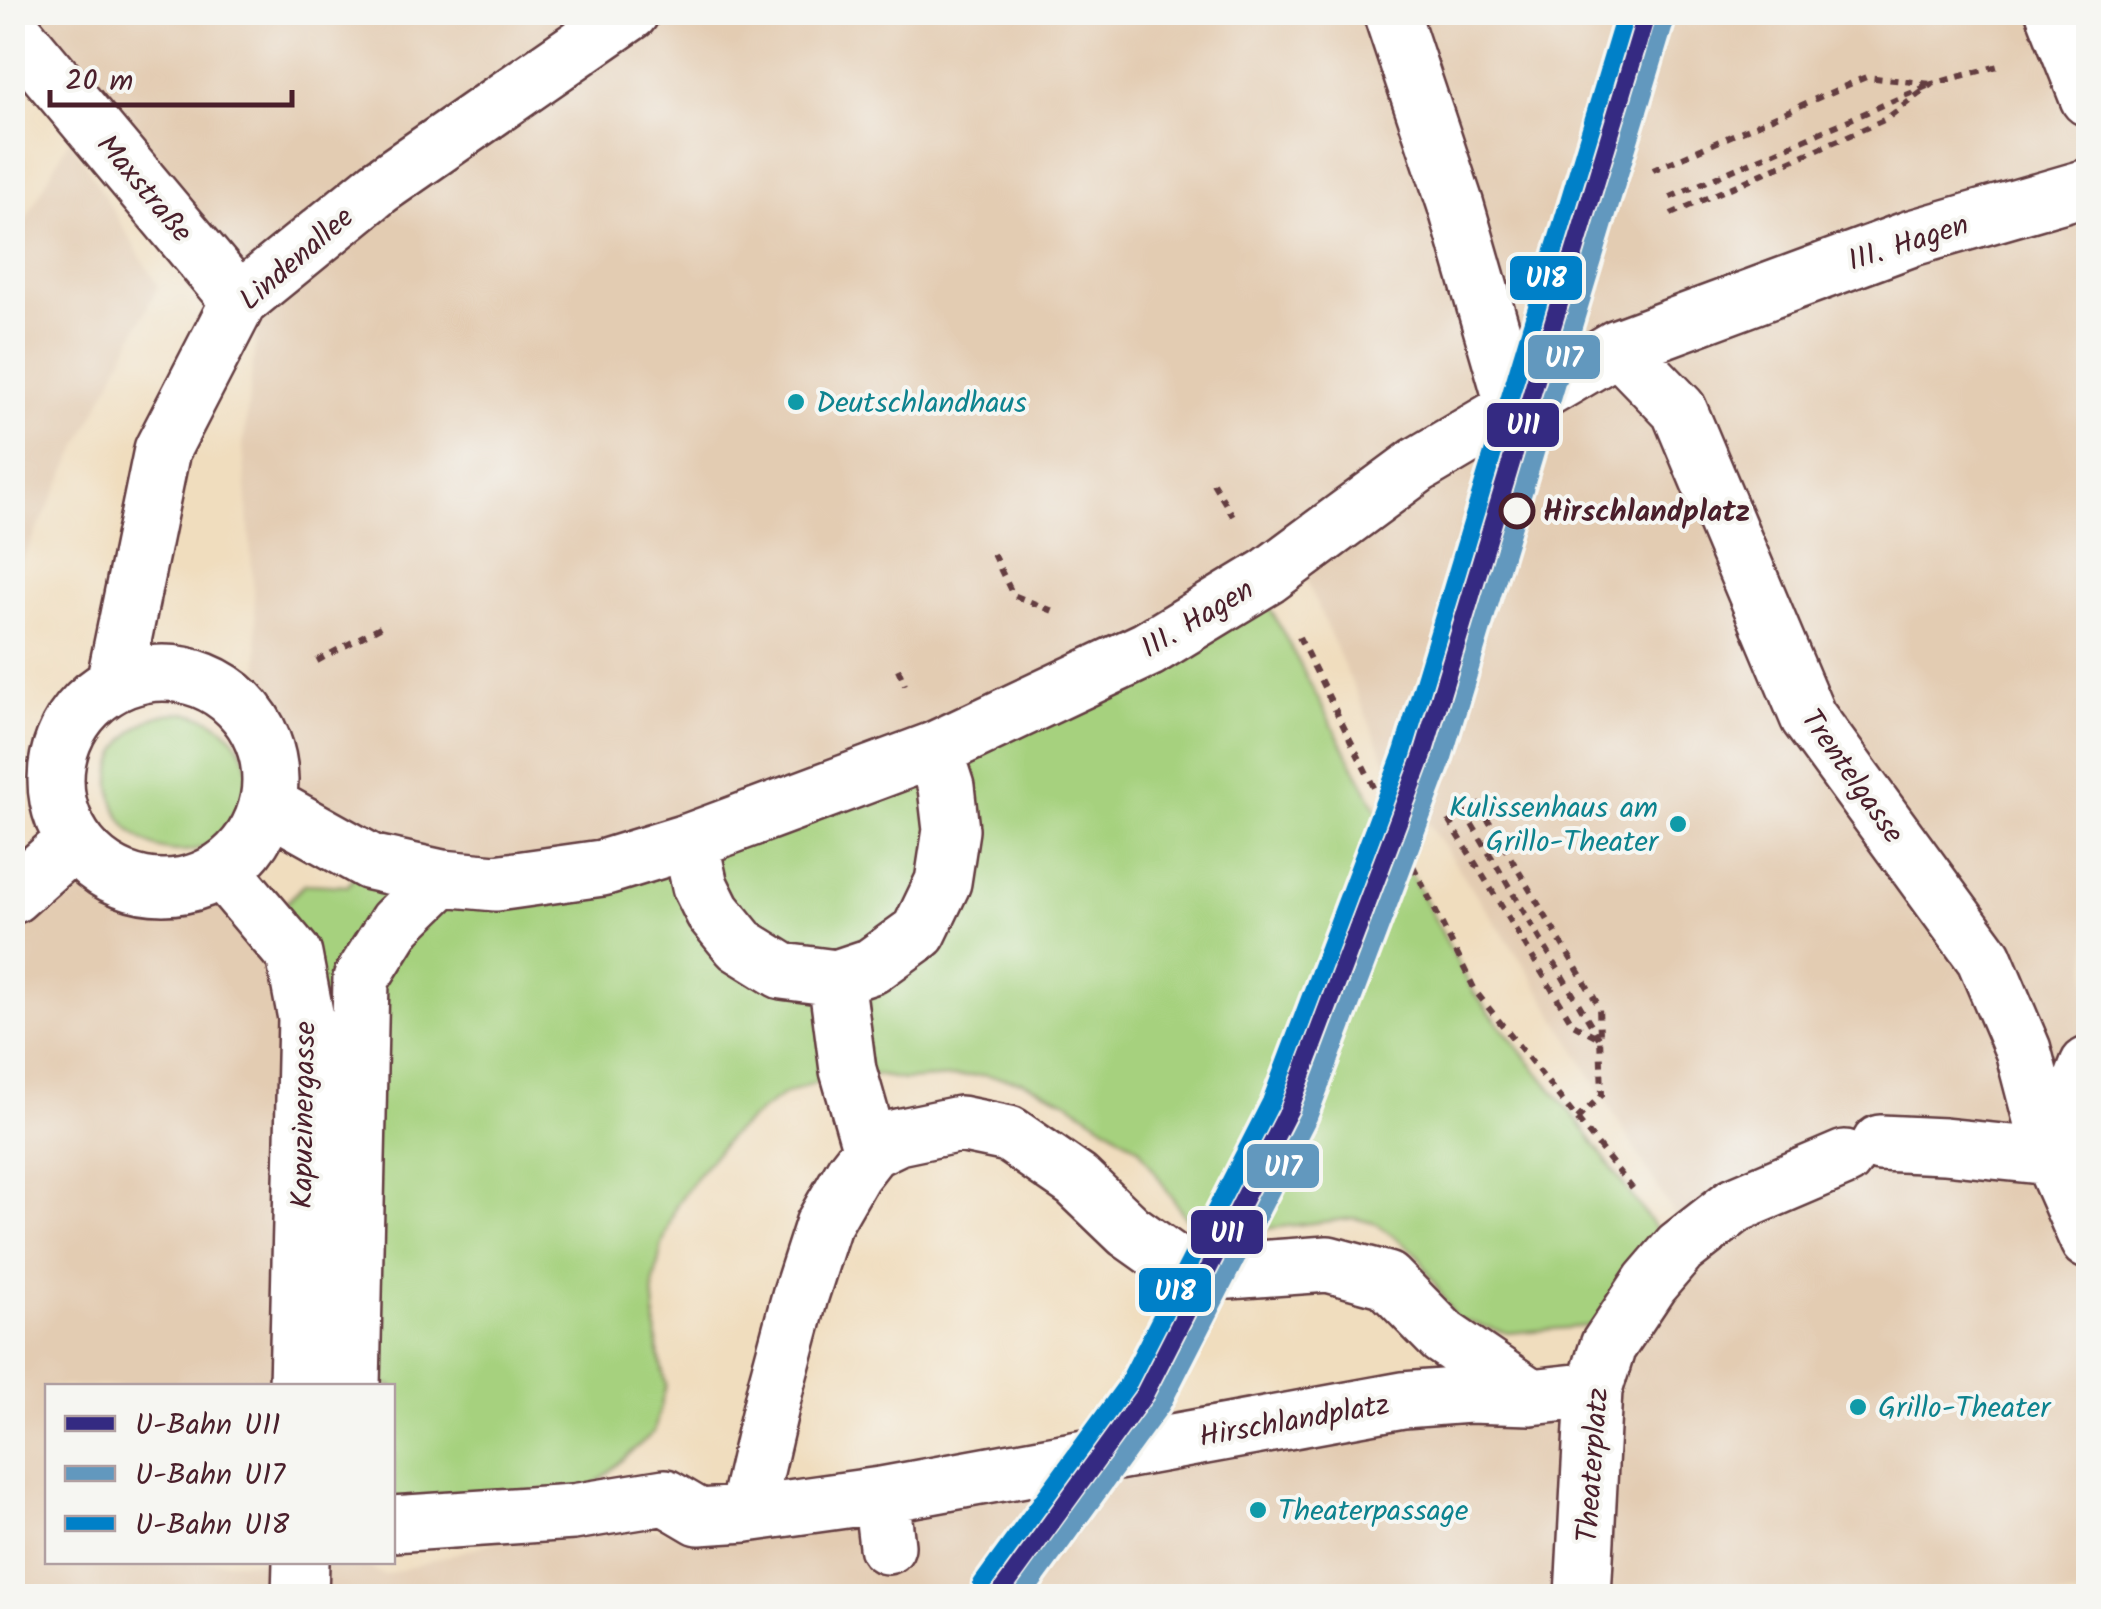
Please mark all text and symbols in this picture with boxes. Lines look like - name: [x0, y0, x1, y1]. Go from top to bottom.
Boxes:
- scale bar: [50, 45, 292, 107]
- text: 20 m: [65, 58, 133, 106]
- street label: Maxstraße: [83, 124, 204, 255]
- street label: Lindenallee: [229, 196, 366, 323]
- street label: III. Hagen: [1842, 202, 1975, 286]
- line badge: U18: [1508, 254, 1584, 302]
- text: U18: [1525, 257, 1567, 302]
- line badge: U17: [1526, 333, 1602, 381]
- text: U17: [1545, 337, 1584, 382]
- place label: Deutschlandhaus: [816, 380, 1027, 428]
- marker: Deutschlandhaus: [785, 391, 807, 413]
- line badge: U11: [1485, 401, 1561, 449]
- text: U11: [1506, 404, 1540, 449]
- place label: Hirschlandplatz: [1543, 489, 1750, 537]
- marker: Hirschlandplatz: [1500, 494, 1534, 528]
- street label: III. Hagen: [1132, 567, 1264, 672]
- street label: Trentelgasse: [1787, 700, 1916, 855]
- place label: Kulissenhaus am Grillo-Theater: [1449, 785, 1660, 867]
- marker: Kulissenhaus am Grillo-Theater: [1667, 813, 1689, 835]
- street label: Kapuzinergasse: [279, 1021, 331, 1209]
- line badge: U17: [1245, 1142, 1321, 1190]
- text: U17: [1264, 1146, 1303, 1191]
- line badge: U11: [1189, 1208, 1265, 1256]
- text: U11: [1210, 1212, 1244, 1257]
- line badge: U18: [1137, 1266, 1213, 1314]
- text: U18: [1154, 1270, 1196, 1315]
- street label: Hirschlandplatz: [1195, 1382, 1393, 1462]
- legend: [45, 1384, 395, 1564]
- place label: Grillo-Theater: [1878, 1385, 2052, 1433]
- street label: Theaterplatz: [1565, 1386, 1623, 1544]
- marker: Grillo-Theater: [1847, 1396, 1869, 1418]
- text: U-Bahn U11: [135, 1402, 281, 1450]
- text: U-Bahn U17: [135, 1452, 286, 1500]
- place label: Theaterpassage: [1278, 1488, 1469, 1536]
- marker: Theaterpassage: [1247, 1499, 1269, 1521]
- text: U-Bahn U18: [135, 1502, 290, 1550]

